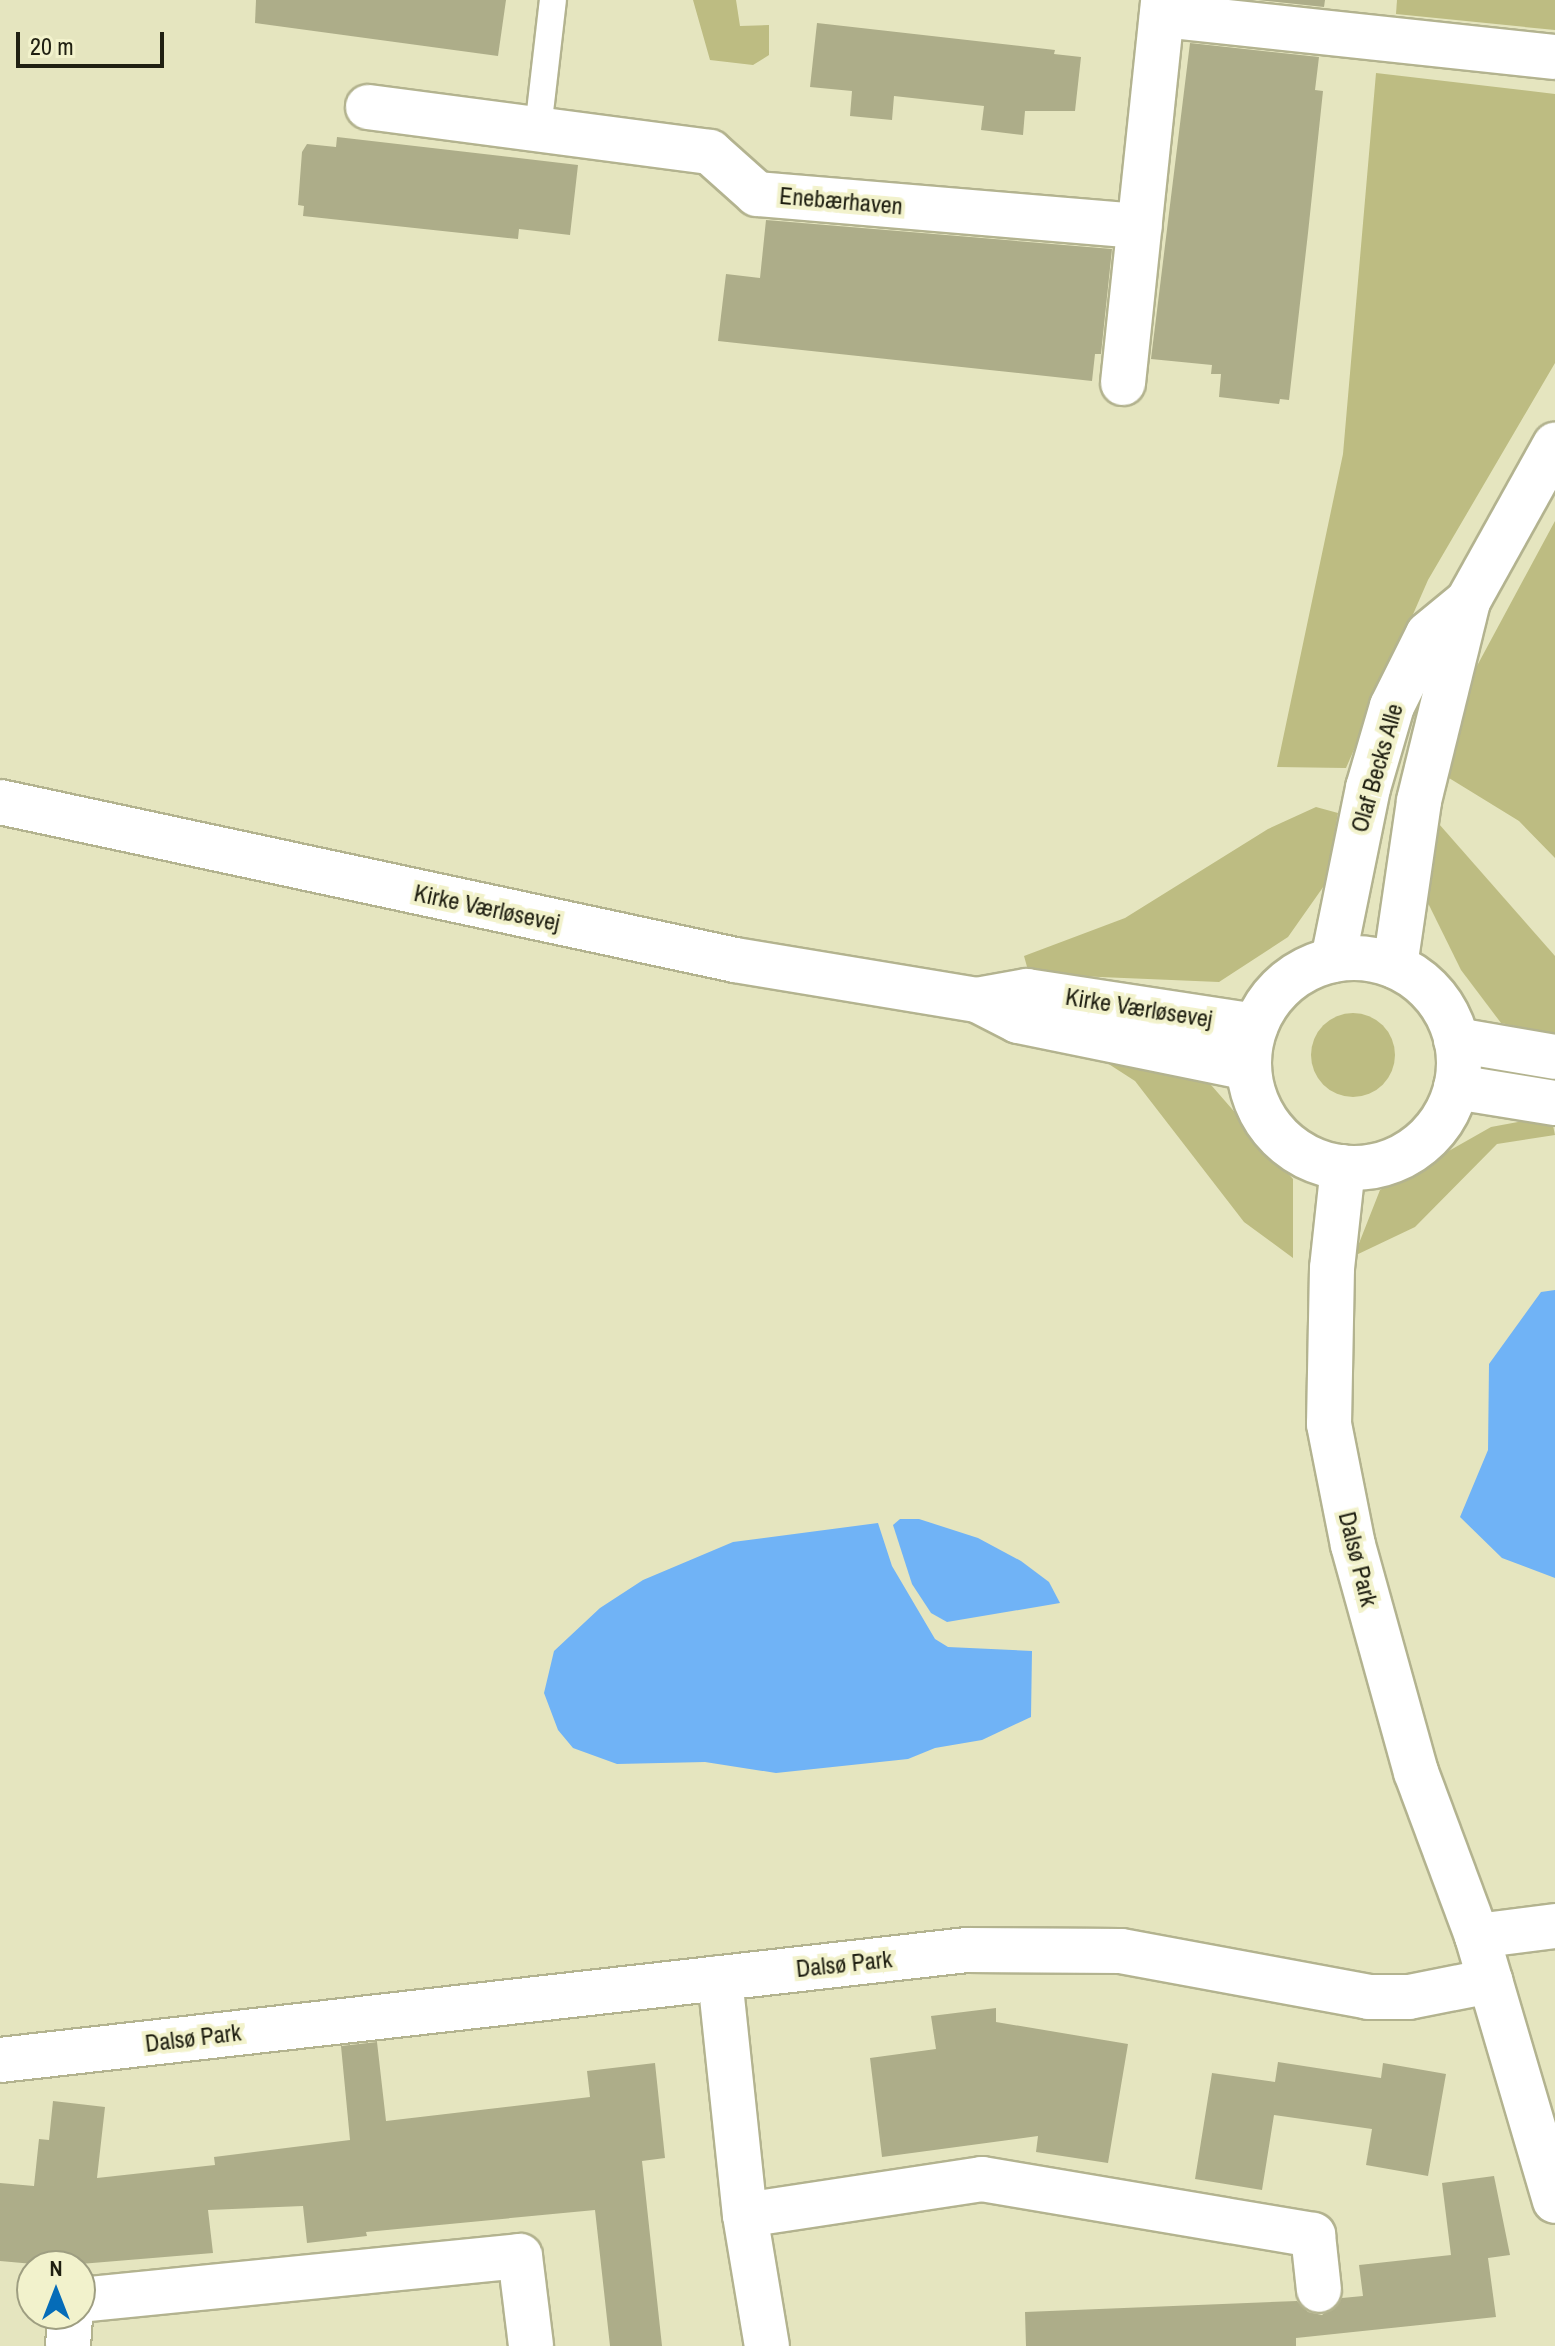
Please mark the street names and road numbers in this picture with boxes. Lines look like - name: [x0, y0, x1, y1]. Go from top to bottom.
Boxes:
- street label: Enebærhaven: [778, 181, 904, 221]
- street label: Olaf Becks Alle: [1345, 700, 1409, 836]
- street label: Kirke Værløsevej: [411, 878, 563, 938]
- street label: Kirke Værløsevej: [1063, 982, 1215, 1034]
- street label: Dalsø Park: [1332, 1509, 1384, 1609]
- street label: Dalsø Park: [795, 1945, 893, 1983]
- street label: Dalsø Park: [143, 2018, 243, 2058]

